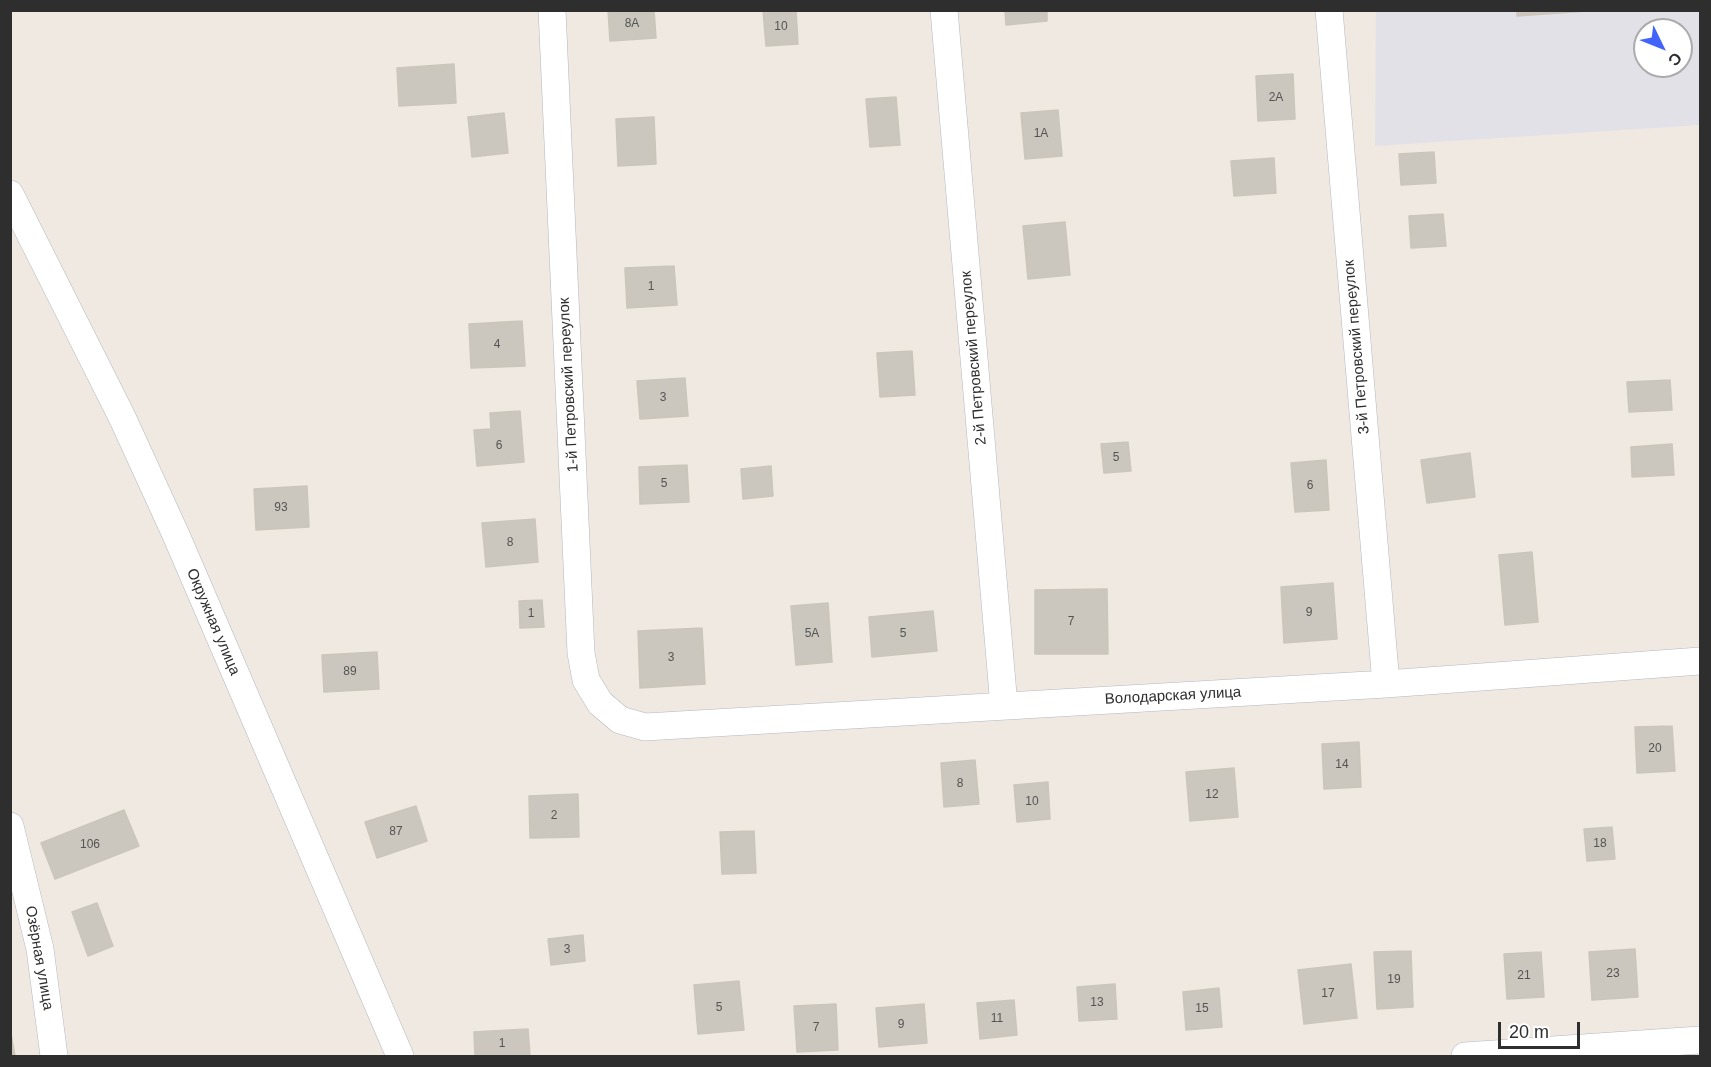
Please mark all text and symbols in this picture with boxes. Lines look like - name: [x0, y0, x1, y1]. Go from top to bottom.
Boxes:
- house number: 8А: [625, 17, 639, 31]
- north arrow: [1633, 18, 1693, 78]
- house number: 10: [774, 20, 788, 34]
- text: С: [1665, 49, 1685, 69]
- house number: 2А: [1269, 91, 1283, 105]
- house number: 1А: [1034, 127, 1048, 141]
- street label: 3-й Петровский переулок: [1340, 259, 1374, 435]
- street label: 2-й Петровский переулок: [957, 270, 991, 446]
- house number: 1: [648, 280, 654, 294]
- street label: 1-й Петровский переулок: [555, 297, 583, 473]
- house number: 4: [494, 338, 500, 352]
- house number: 3: [660, 391, 666, 405]
- house number: 6: [496, 439, 502, 453]
- house number: 5: [1113, 451, 1119, 465]
- house number: 5: [661, 477, 667, 491]
- house number: 6: [1307, 479, 1313, 493]
- house number: 93: [274, 501, 288, 515]
- house number: 8: [507, 536, 513, 550]
- street label: Окружная улица: [182, 566, 244, 678]
- house number: 9: [1306, 606, 1312, 620]
- house number: 1: [528, 607, 534, 621]
- house number: 7: [1068, 615, 1074, 629]
- house number: 5А: [805, 627, 819, 641]
- house number: 5: [900, 627, 906, 641]
- house number: 3: [668, 651, 674, 665]
- house number: 89: [343, 665, 357, 679]
- street label: Володарская улица: [1104, 683, 1242, 709]
- house number: 20: [1648, 742, 1662, 756]
- house number: 14: [1335, 758, 1349, 772]
- house number: 8: [957, 777, 963, 791]
- house number: 12: [1205, 788, 1219, 802]
- house number: 10: [1025, 795, 1039, 809]
- house number: 2: [551, 809, 557, 823]
- house number: 87: [389, 825, 403, 839]
- house number: 18: [1593, 837, 1607, 851]
- house number: 106: [80, 838, 100, 852]
- street label: Озёрная улица: [21, 905, 57, 1011]
- house number: 3: [564, 943, 570, 957]
- house number: 23: [1606, 967, 1620, 981]
- house number: 21: [1517, 969, 1531, 983]
- house number: 19: [1387, 973, 1401, 987]
- house number: 17: [1321, 987, 1335, 1001]
- house number: 13: [1090, 996, 1104, 1010]
- house number: 5: [716, 1001, 722, 1015]
- house number: 15: [1195, 1002, 1209, 1016]
- scale bar: [1501, 1010, 1584, 1048]
- house number: 11: [991, 1012, 1003, 1026]
- house number: 9: [898, 1018, 904, 1032]
- house number: 7: [813, 1021, 819, 1035]
- text: 20 m: [1509, 1022, 1549, 1042]
- house number: 1: [499, 1037, 505, 1051]

